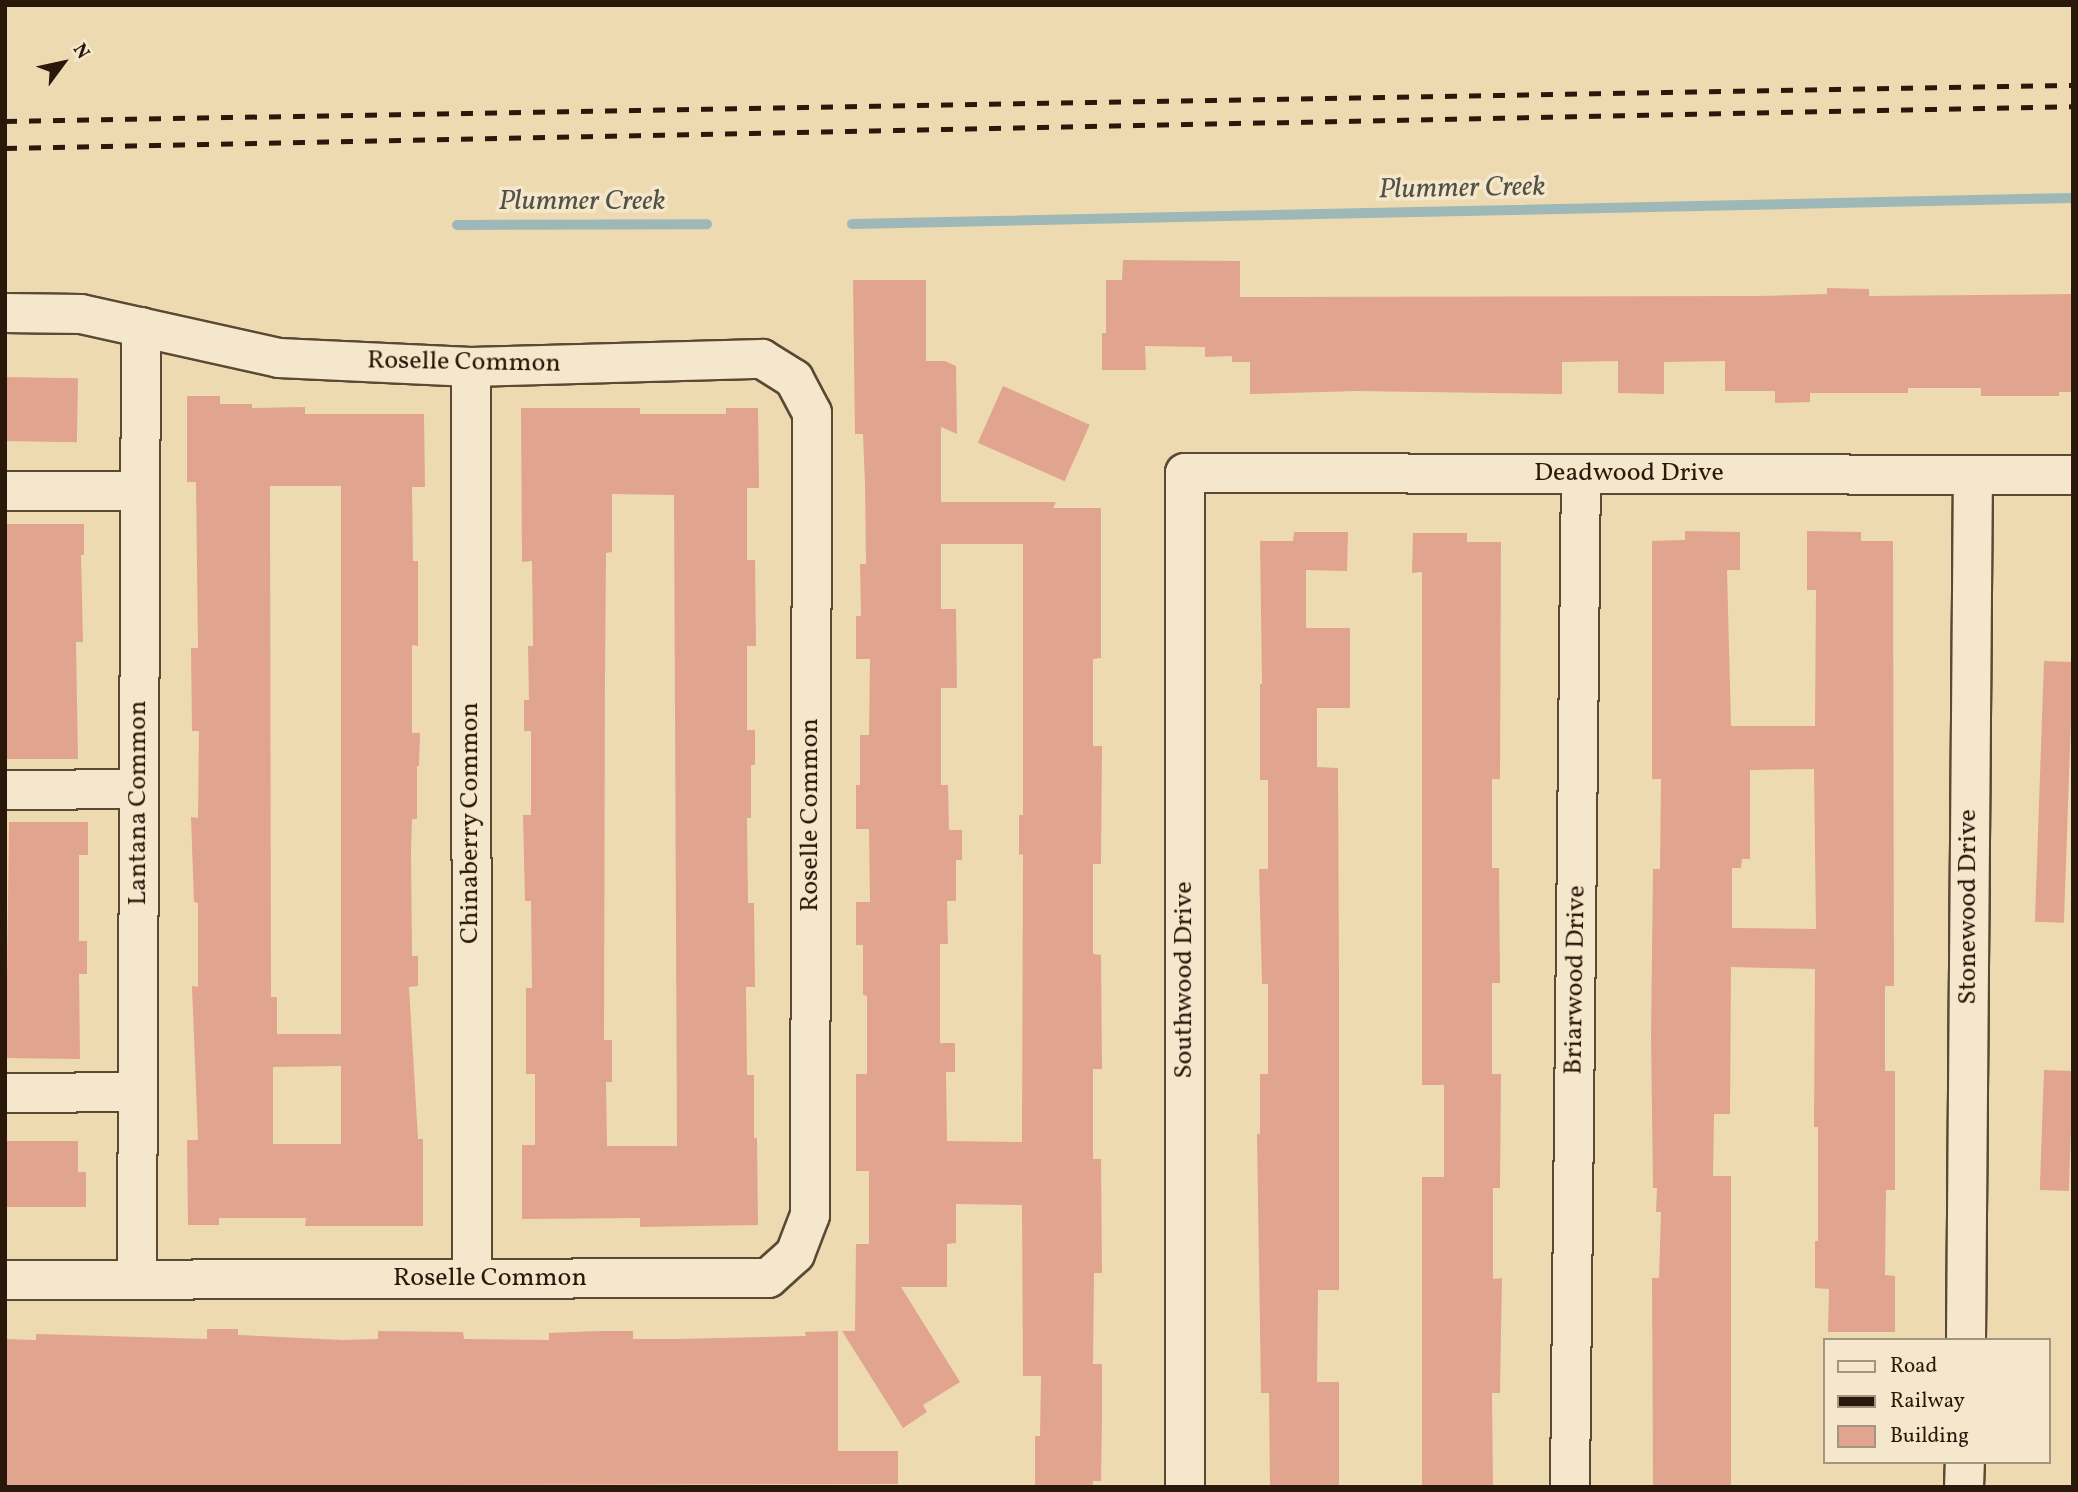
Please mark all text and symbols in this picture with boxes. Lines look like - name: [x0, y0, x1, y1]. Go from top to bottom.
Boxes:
- north arrow: [28, 28, 98, 98]
- text: N: [66, 39, 95, 64]
- water label: Plummer Creek: [1378, 171, 1546, 207]
- water label: Plummer Creek: [499, 185, 665, 219]
- street label: Roselle Common: [367, 346, 561, 380]
- street label: Deadwood Drive: [1534, 458, 1724, 490]
- street label: Lantana Common: [123, 701, 155, 905]
- street label: Chinaberry Common: [455, 702, 487, 944]
- street label: Roselle Common: [795, 718, 827, 912]
- street label: Stonewood Drive: [1953, 809, 1985, 1005]
- street label: Southwood Drive: [1169, 881, 1201, 1079]
- street label: Briarwood Drive: [1559, 885, 1593, 1075]
- street label: Roselle Common: [393, 1263, 587, 1295]
- legend: [1822, 1338, 2050, 1464]
- text: Road: [1890, 1352, 1937, 1381]
- text: Railway: [1890, 1387, 1965, 1416]
- text: Building: [1890, 1422, 1969, 1451]

